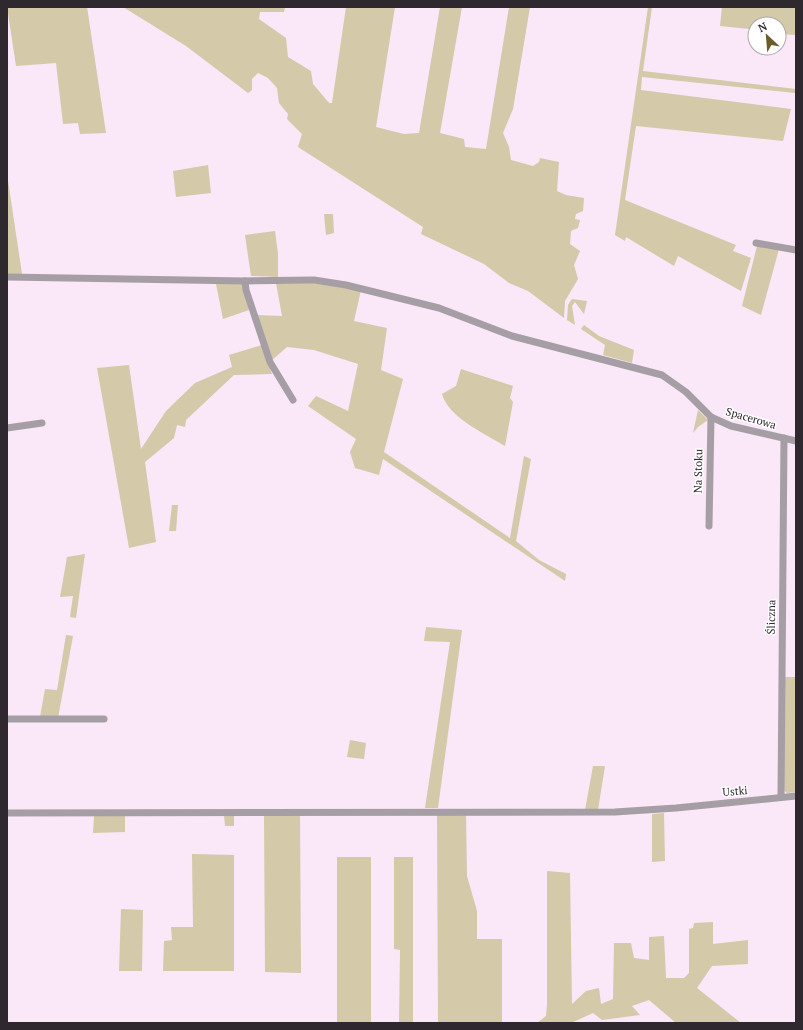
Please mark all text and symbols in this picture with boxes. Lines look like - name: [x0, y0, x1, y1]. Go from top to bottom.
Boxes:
- north arrow: [747, 16, 787, 56]
- text: N: [756, 19, 770, 35]
- street label: Spacerowa: [724, 404, 778, 432]
- street label: Na Stoku: [691, 448, 705, 493]
- street label: Śliczna: [764, 599, 778, 635]
- street label: Ustki: [722, 783, 748, 799]

